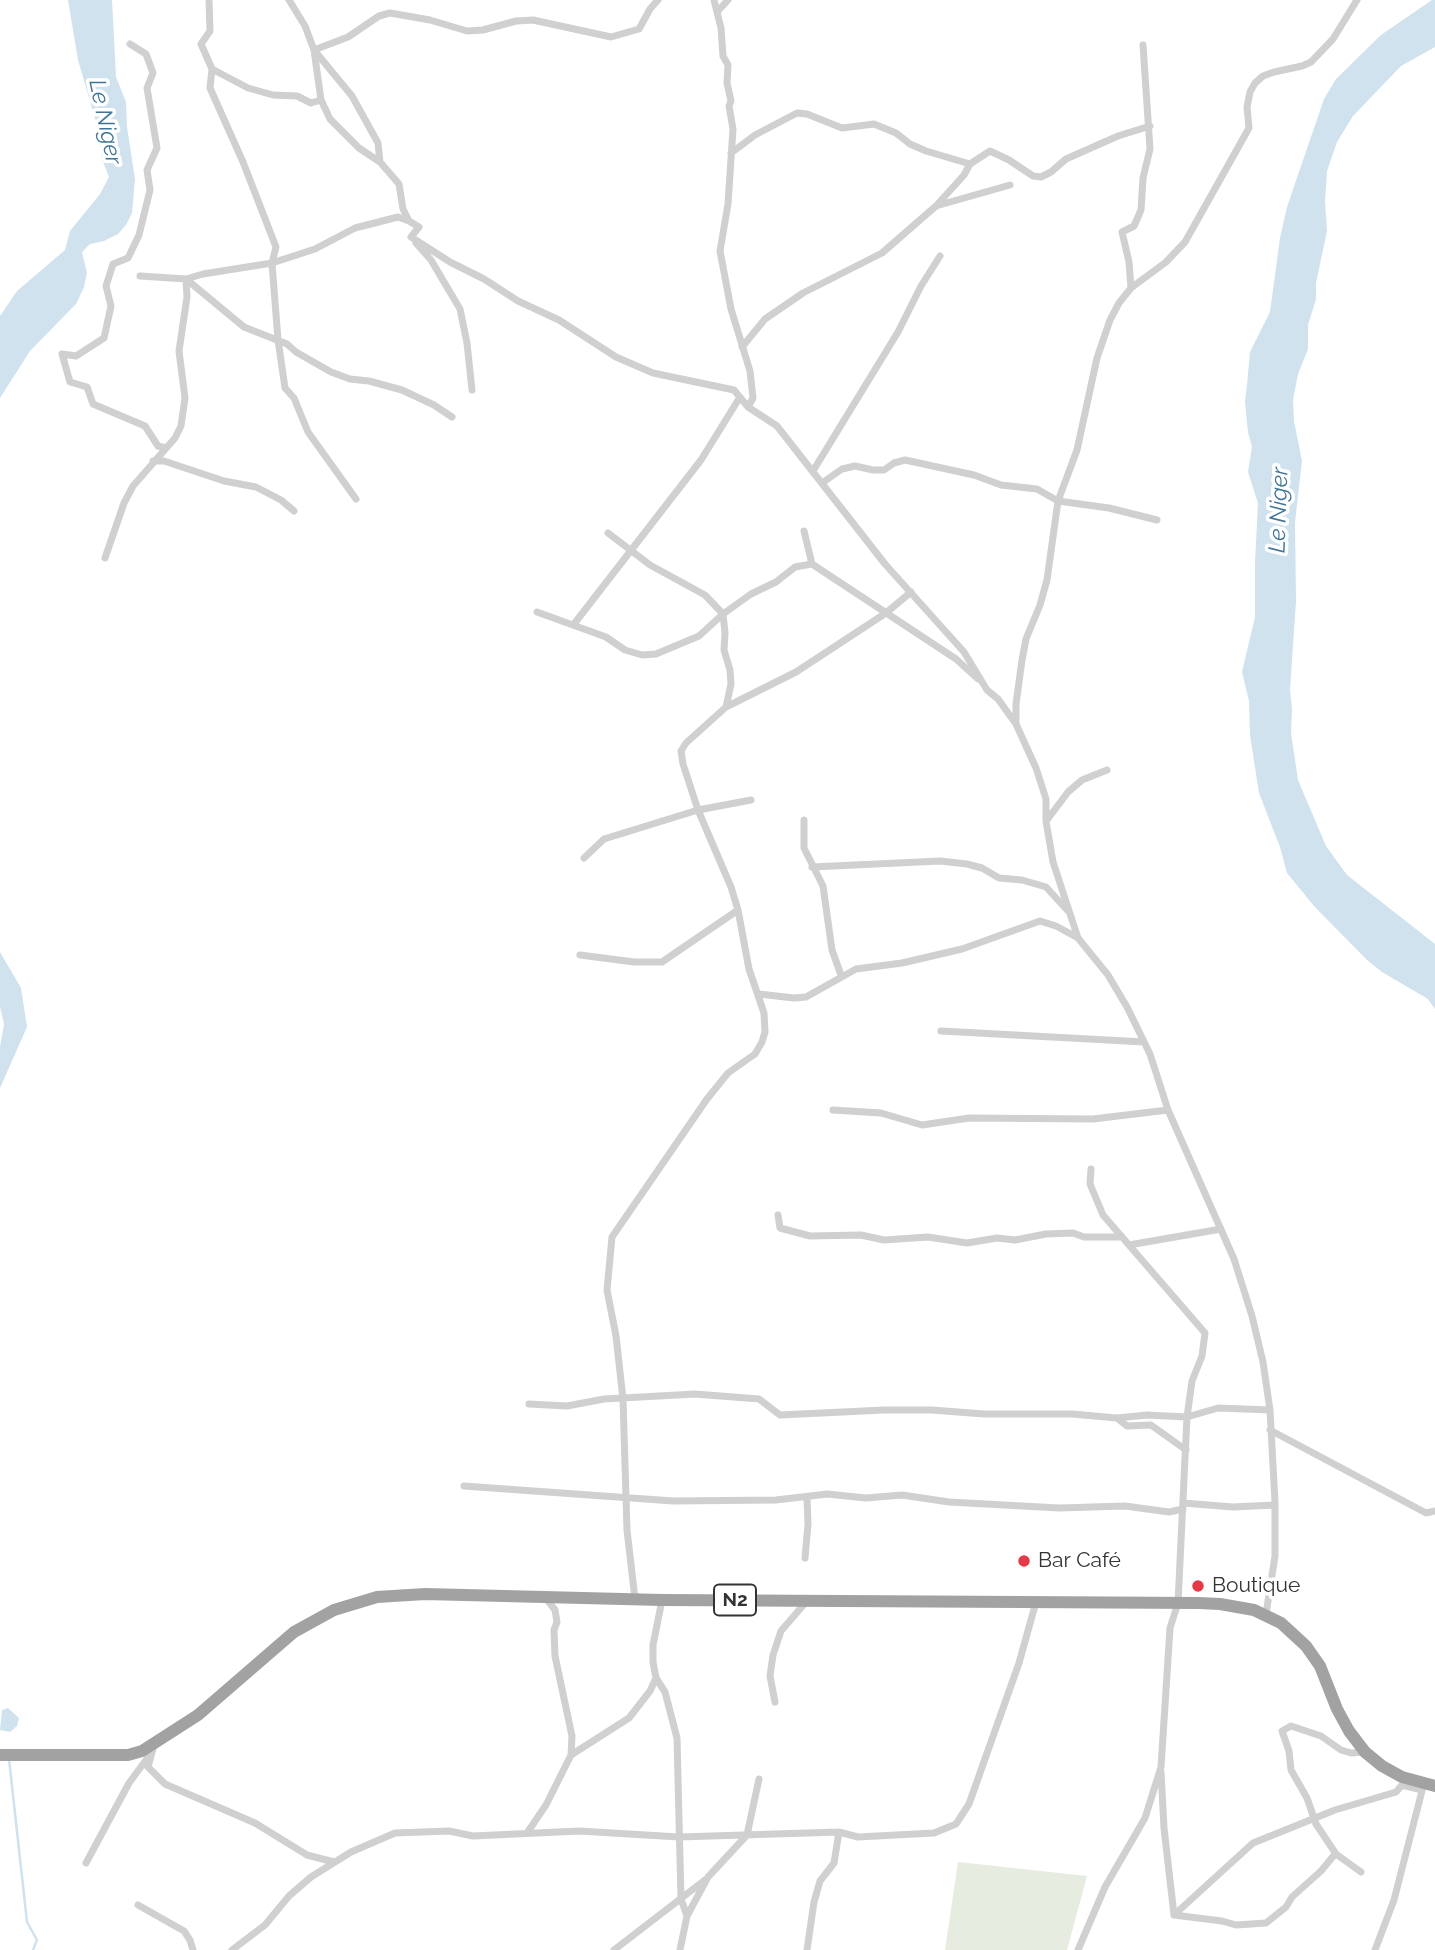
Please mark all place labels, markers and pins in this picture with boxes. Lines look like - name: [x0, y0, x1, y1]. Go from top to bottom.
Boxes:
- place label: Bar Café: [1038, 1548, 1121, 1574]
- marker: Bar Café: [1016, 1553, 1032, 1569]
- place label: Boutique: [1212, 1573, 1300, 1599]
- marker: Boutique: [1190, 1578, 1206, 1594]

